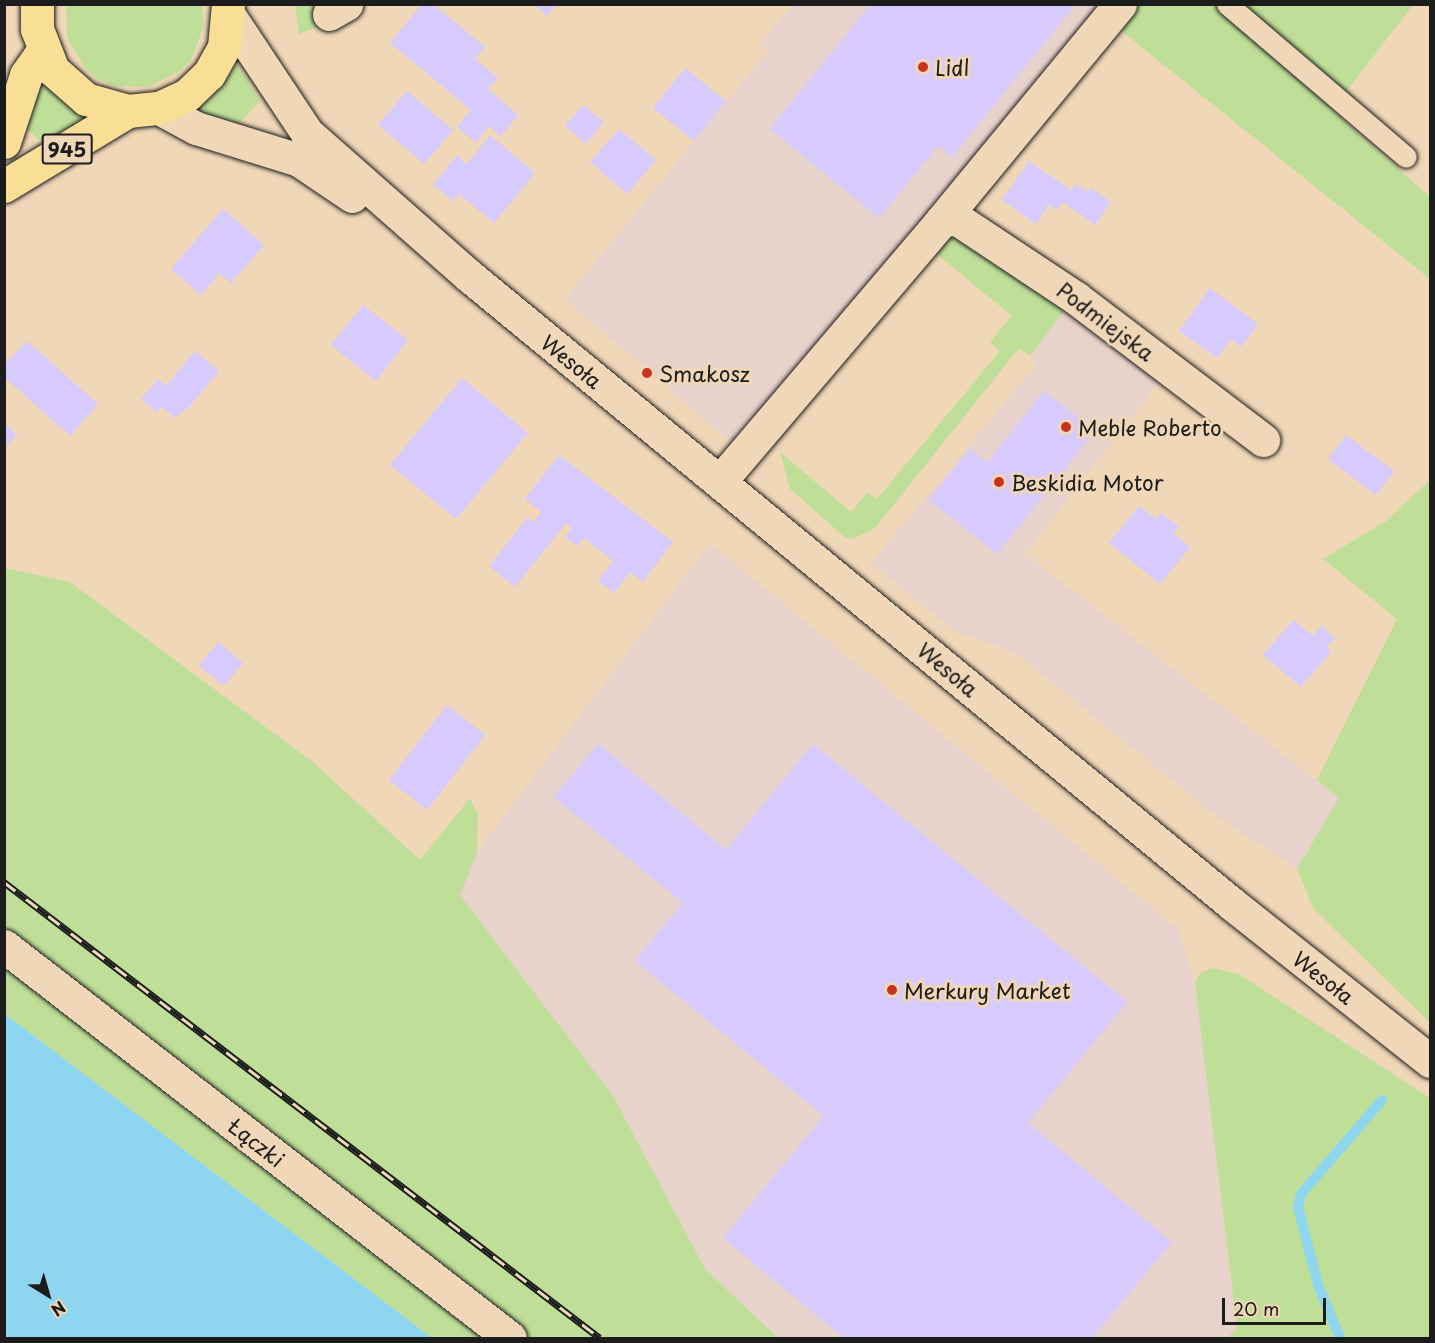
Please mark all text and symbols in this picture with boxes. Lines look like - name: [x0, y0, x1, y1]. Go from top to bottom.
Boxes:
- place label: Lidl: [935, 54, 970, 80]
- marker: Lidl: [916, 60, 930, 74]
- road number: 945: [42, 132, 92, 166]
- street label: Podmiejska: [1053, 276, 1159, 366]
- street label: Wesoła: [537, 329, 607, 393]
- place label: Smakosz: [659, 360, 750, 386]
- marker: Smakosz: [640, 366, 654, 380]
- place label: Meble Roberto: [1078, 414, 1223, 440]
- marker: Meble Roberto: [1059, 420, 1073, 434]
- place label: Beskidia Motor: [1011, 469, 1164, 495]
- marker: Beskidia Motor: [992, 475, 1006, 489]
- street label: Wesoła: [913, 637, 983, 701]
- street label: Wesoła: [1288, 945, 1360, 1009]
- place label: Merkury Market: [904, 977, 1071, 1003]
- marker: Merkury Market: [885, 983, 899, 997]
- street label: Łączki: [224, 1112, 290, 1172]
- north arrow: [18, 1265, 78, 1325]
- scale bar: [1225, 1286, 1328, 1324]
- text: 20 m: [1233, 1295, 1279, 1322]
- text: N: [47, 1296, 71, 1323]

